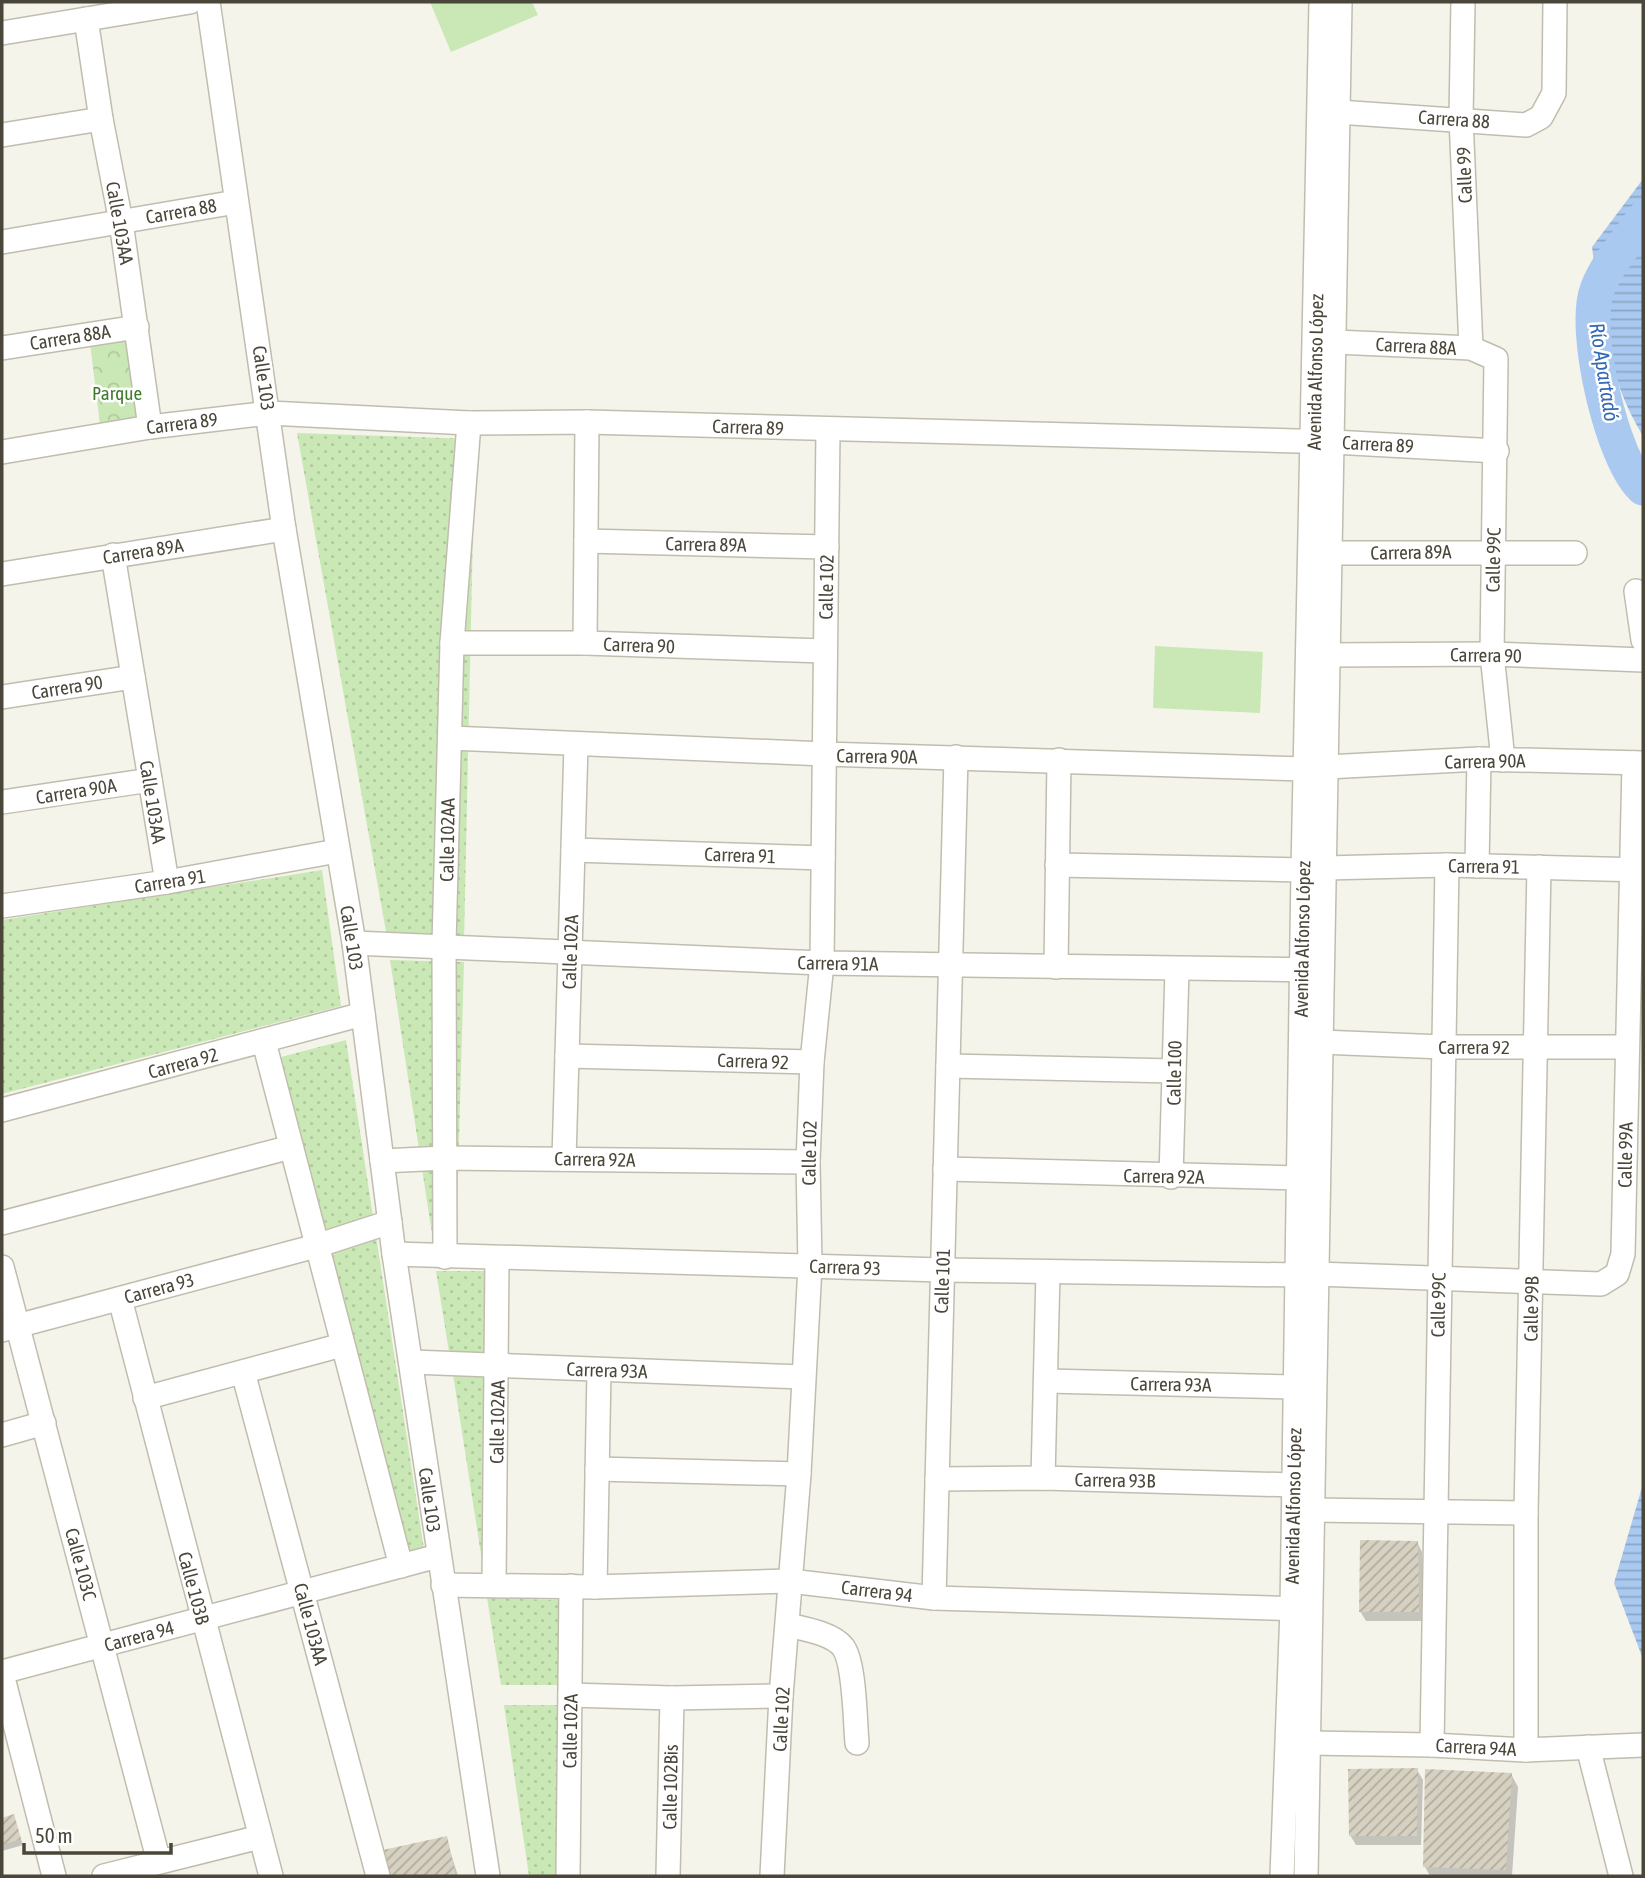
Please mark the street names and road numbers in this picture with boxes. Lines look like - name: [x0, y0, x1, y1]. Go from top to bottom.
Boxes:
- street label: Carrera 88: [1417, 106, 1491, 132]
- street label: Calle 99: [1452, 146, 1476, 204]
- street label: Calle 103AA: [102, 180, 138, 267]
- street label: Carrera 88: [144, 194, 218, 228]
- street label: Avenida Alfonso López: [1303, 293, 1327, 450]
- street label: Carrera 88A: [28, 320, 112, 354]
- street label: Carrera 88A: [1375, 333, 1458, 359]
- street label: Calle 103: [249, 344, 279, 412]
- street label: Carrera 89: [145, 408, 219, 438]
- street label: Carrera 89: [712, 415, 784, 439]
- street label: Carrera 89: [1342, 431, 1414, 457]
- street label: Calle 99C: [1481, 527, 1505, 593]
- street label: Carrera 89A: [665, 532, 747, 556]
- street label: Carrera 89A: [101, 534, 185, 568]
- street label: Carrera 89A: [1370, 540, 1452, 564]
- street label: Calle 102: [814, 554, 838, 620]
- street label: Carrera 90: [603, 633, 675, 657]
- street label: Carrera 90: [1450, 643, 1522, 667]
- street label: Carrera 90: [30, 671, 104, 703]
- street label: Carrera 90A: [836, 744, 918, 768]
- street label: Carrera 90A: [1444, 749, 1526, 773]
- street label: Calle 103AA: [136, 759, 171, 846]
- street label: Carrera 90A: [34, 774, 118, 808]
- street label: Calle 102AA: [435, 797, 459, 882]
- street label: Carrera 91: [704, 843, 776, 867]
- street label: Carrera 91: [1448, 854, 1520, 878]
- street label: Avenida Alfonso López: [1290, 860, 1314, 1017]
- street label: Carrera 91: [133, 865, 207, 897]
- street label: Calle 103: [336, 904, 368, 972]
- street label: Calle 102A: [558, 914, 582, 990]
- street label: Carrera 91A: [797, 951, 879, 975]
- street label: Carrera 92: [1438, 1036, 1510, 1058]
- street label: Calle 100: [1162, 1040, 1186, 1106]
- street label: Carrera 92: [146, 1043, 220, 1083]
- street label: Carrera 92: [717, 1049, 789, 1073]
- street label: Calle 102: [797, 1120, 821, 1186]
- street label: Calle 99A: [1613, 1121, 1637, 1188]
- street label: Carrera 92A: [554, 1147, 636, 1171]
- street label: Carrera 92A: [1123, 1164, 1205, 1188]
- street label: Calle 101: [930, 1248, 954, 1314]
- street label: Carrera 93: [809, 1255, 881, 1279]
- street label: Carrera 93: [122, 1268, 196, 1308]
- street label: Calle 99C: [1426, 1272, 1450, 1338]
- street label: Calle 99B: [1519, 1276, 1543, 1342]
- street label: Carrera 93A: [566, 1358, 649, 1382]
- street label: Carrera 93A: [1130, 1372, 1212, 1396]
- street label: Calle 102AA: [485, 1379, 509, 1464]
- street label: Avenida Alfonso López: [1281, 1427, 1305, 1584]
- street label: Calle 103: [415, 1466, 445, 1534]
- street label: Carrera 93B: [1074, 1468, 1156, 1492]
- street label: Calle 103C: [61, 1525, 101, 1603]
- street label: Calle 103B: [174, 1549, 214, 1627]
- street label: Carrera 94: [840, 1576, 914, 1606]
- street label: Calle 103AA: [290, 1581, 333, 1668]
- street label: Carrera 94: [102, 1616, 177, 1656]
- street label: Calle 102: [768, 1686, 794, 1752]
- street label: Calle 102A: [558, 1693, 582, 1768]
- street label: Carrera 94A: [1435, 1734, 1518, 1760]
- street label: Calle 102Bis: [658, 1744, 682, 1830]

